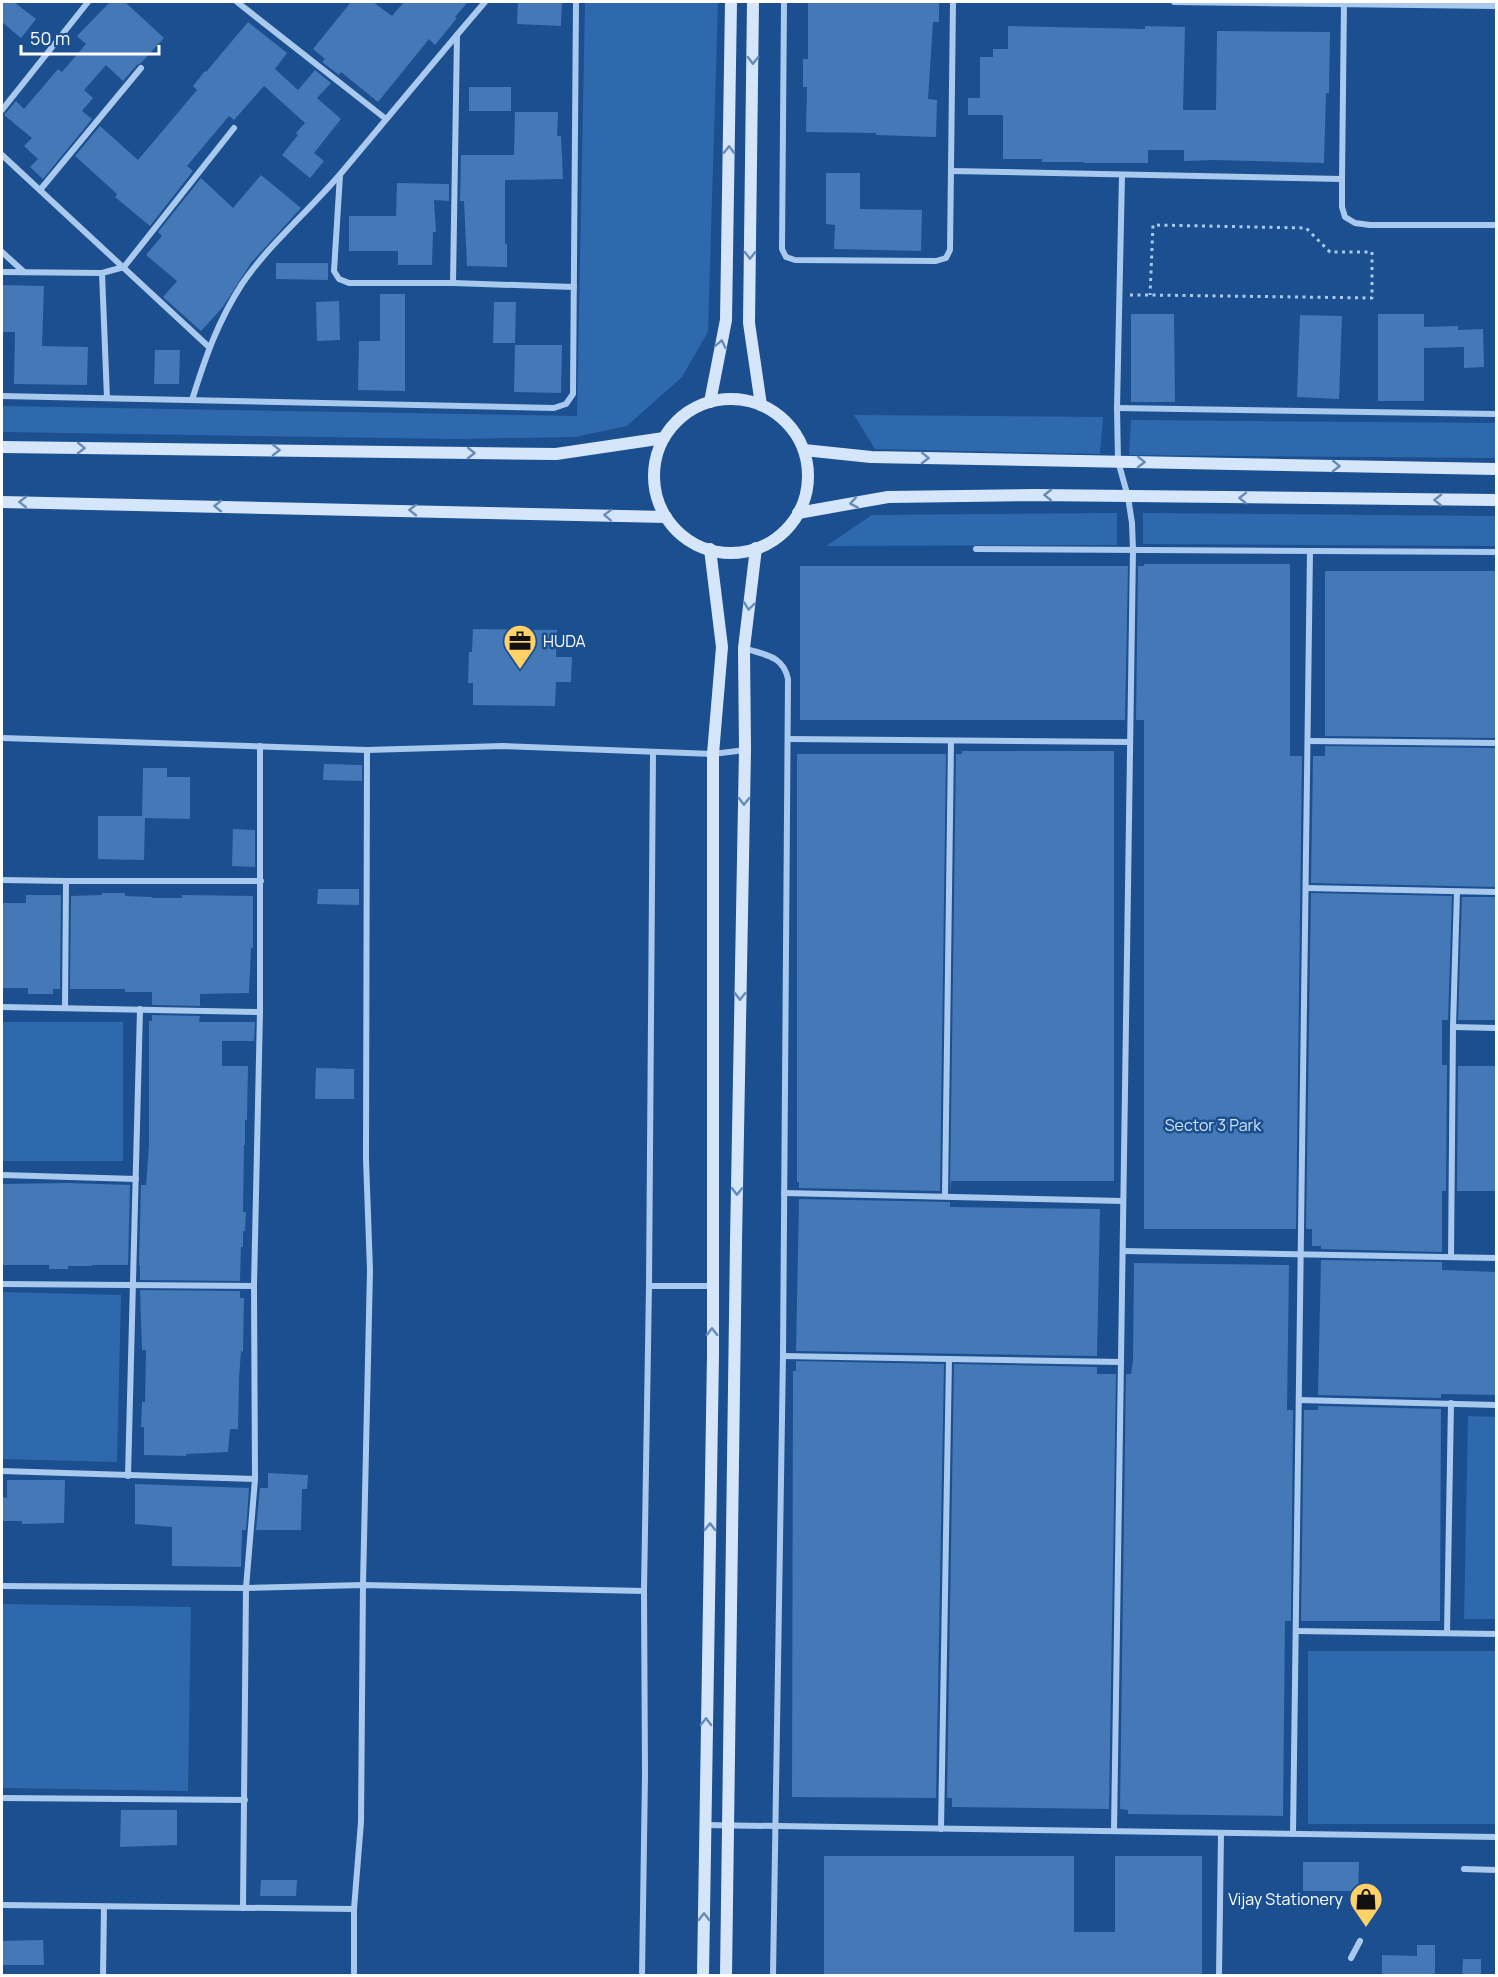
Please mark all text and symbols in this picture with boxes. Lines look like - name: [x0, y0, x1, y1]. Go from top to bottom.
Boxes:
- scale bar: [21, 18, 159, 56]
- text: 50 m: [30, 26, 70, 50]
- one-way arrow: [747, 55, 759, 64]
- one-way arrow: [723, 145, 735, 154]
- one-way arrow: [744, 250, 756, 259]
- one-way arrow: [714, 339, 727, 349]
- one-way arrow: [76, 442, 85, 454]
- one-way arrow: [271, 444, 280, 456]
- one-way arrow: [466, 446, 475, 459]
- one-way arrow: [920, 452, 929, 464]
- one-way arrow: [1136, 456, 1145, 468]
- one-way arrow: [1331, 459, 1340, 472]
- one-way arrow: [1044, 489, 1053, 502]
- one-way arrow: [1239, 492, 1248, 504]
- one-way arrow: [1434, 493, 1443, 506]
- one-way arrow: [18, 496, 27, 508]
- one-way arrow: [849, 497, 858, 509]
- one-way arrow: [213, 500, 222, 512]
- one-way arrow: [408, 504, 417, 517]
- one-way arrow: [603, 509, 612, 521]
- one-way arrow: [743, 602, 756, 611]
- office icon: HUDA: [502, 623, 538, 670]
- place label: HUDA: [543, 630, 586, 652]
- one-way arrow: [738, 796, 750, 805]
- one-way arrow: [734, 991, 746, 1000]
- park label: Sector 3 Park: [1165, 1114, 1262, 1136]
- one-way arrow: [730, 1186, 743, 1195]
- one-way arrow: [706, 1328, 719, 1337]
- one-way arrow: [704, 1523, 716, 1532]
- one-way arrow: [700, 1718, 713, 1727]
- shop icon: Vijay Stationery: [1348, 1881, 1384, 1928]
- place label: Vijay Stationery: [1228, 1888, 1344, 1910]
- one-way arrow: [698, 1913, 710, 1922]

